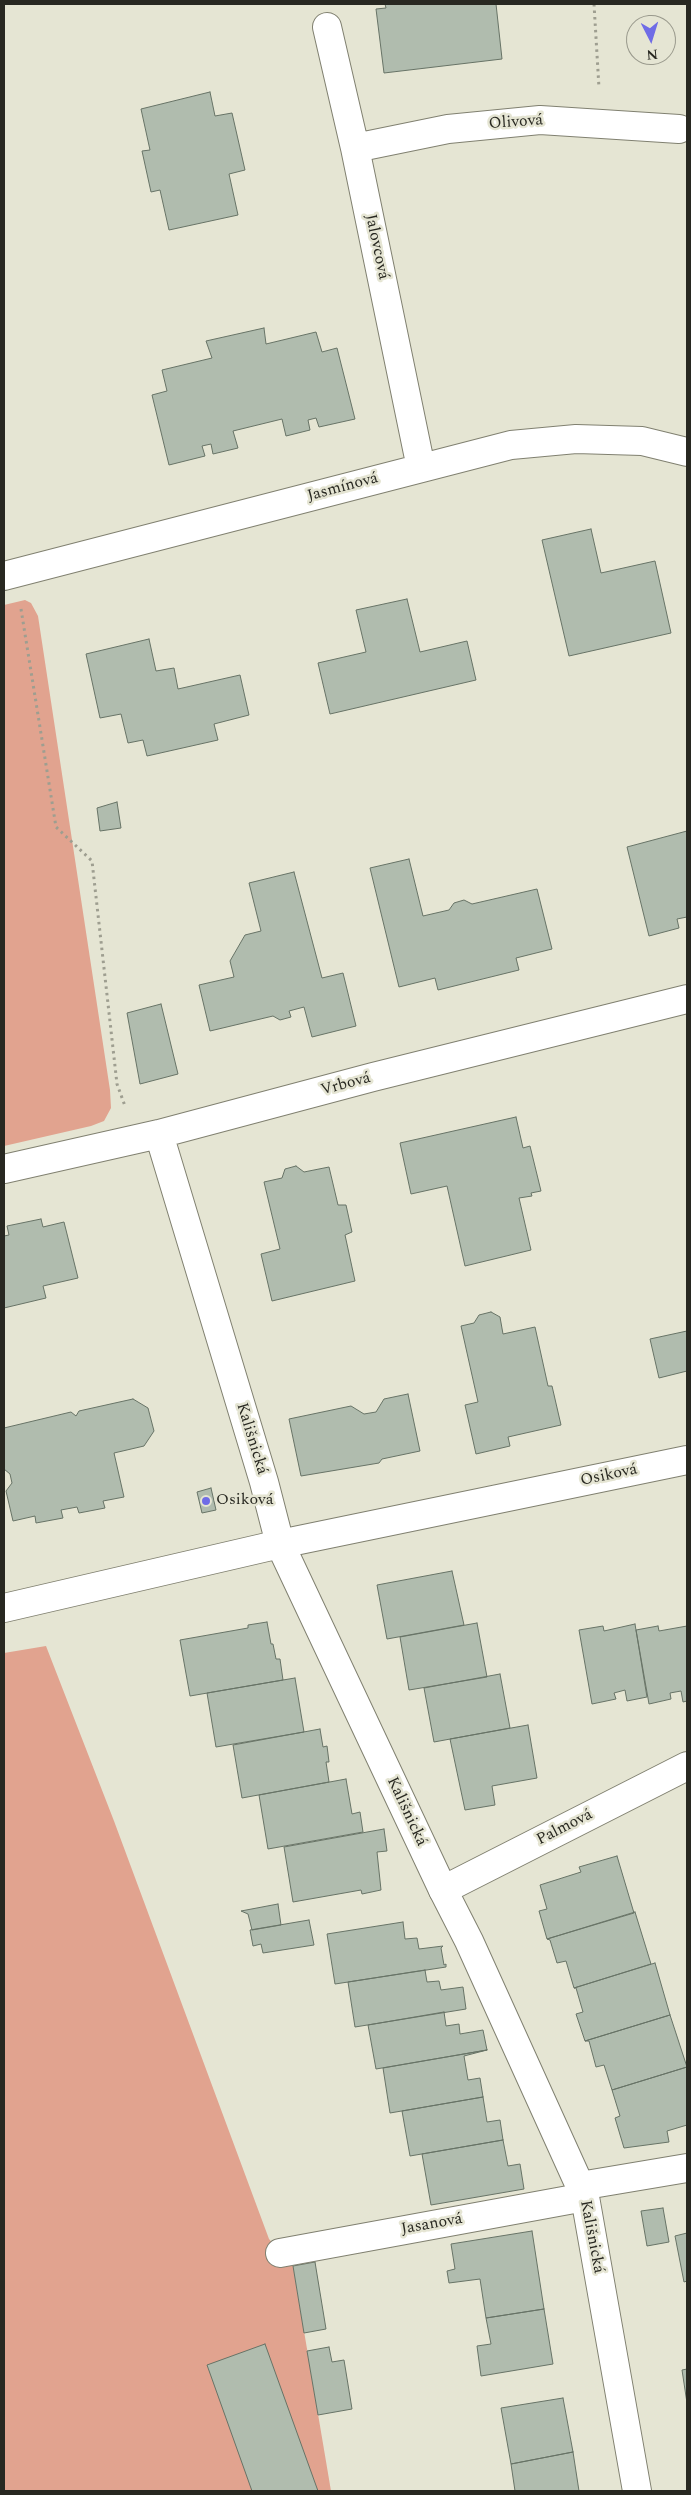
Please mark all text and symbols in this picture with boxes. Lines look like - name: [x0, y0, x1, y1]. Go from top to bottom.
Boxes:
- north arrow: [626, 15, 676, 65]
- text: N: [646, 43, 659, 65]
- street label: Olivová: [488, 112, 544, 134]
- street label: Jalovcová: [360, 213, 392, 281]
- street label: Jasmínová: [305, 469, 381, 507]
- street label: Vrbová: [319, 1069, 373, 1101]
- street label: Kališnická: [231, 1401, 271, 1477]
- street label: Osiková: [579, 1461, 639, 1491]
- place label: Osiková: [216, 1491, 274, 1511]
- marker: Osiková: [200, 1495, 212, 1507]
- street label: Kališnická: [382, 1774, 430, 1850]
- street label: Palmová: [534, 1806, 596, 1850]
- street label: Kališnická: [575, 2199, 607, 2275]
- street label: Jasanová: [400, 2210, 464, 2240]

